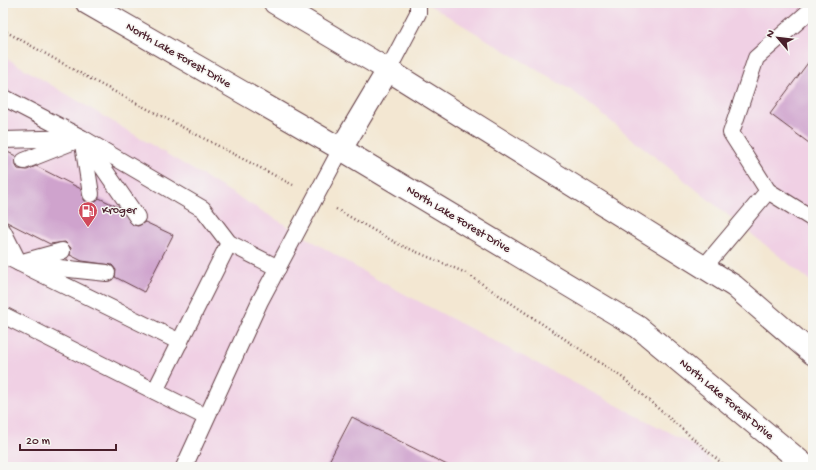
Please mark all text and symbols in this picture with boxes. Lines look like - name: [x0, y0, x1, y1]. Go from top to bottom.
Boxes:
- north arrow: [758, 18, 798, 58]
- street label: North Lake Forest Drive: [123, 20, 234, 92]
- text: N: [764, 28, 778, 40]
- street label: North Lake Forest Drive: [403, 183, 513, 257]
- fuel station icon: Kroger: [77, 200, 99, 228]
- place label: Kroger: [102, 204, 138, 218]
- street label: North Lake Forest Drive: [676, 356, 777, 444]
- scale bar: [20, 426, 116, 452]
- text: 20 m: [26, 435, 51, 449]

